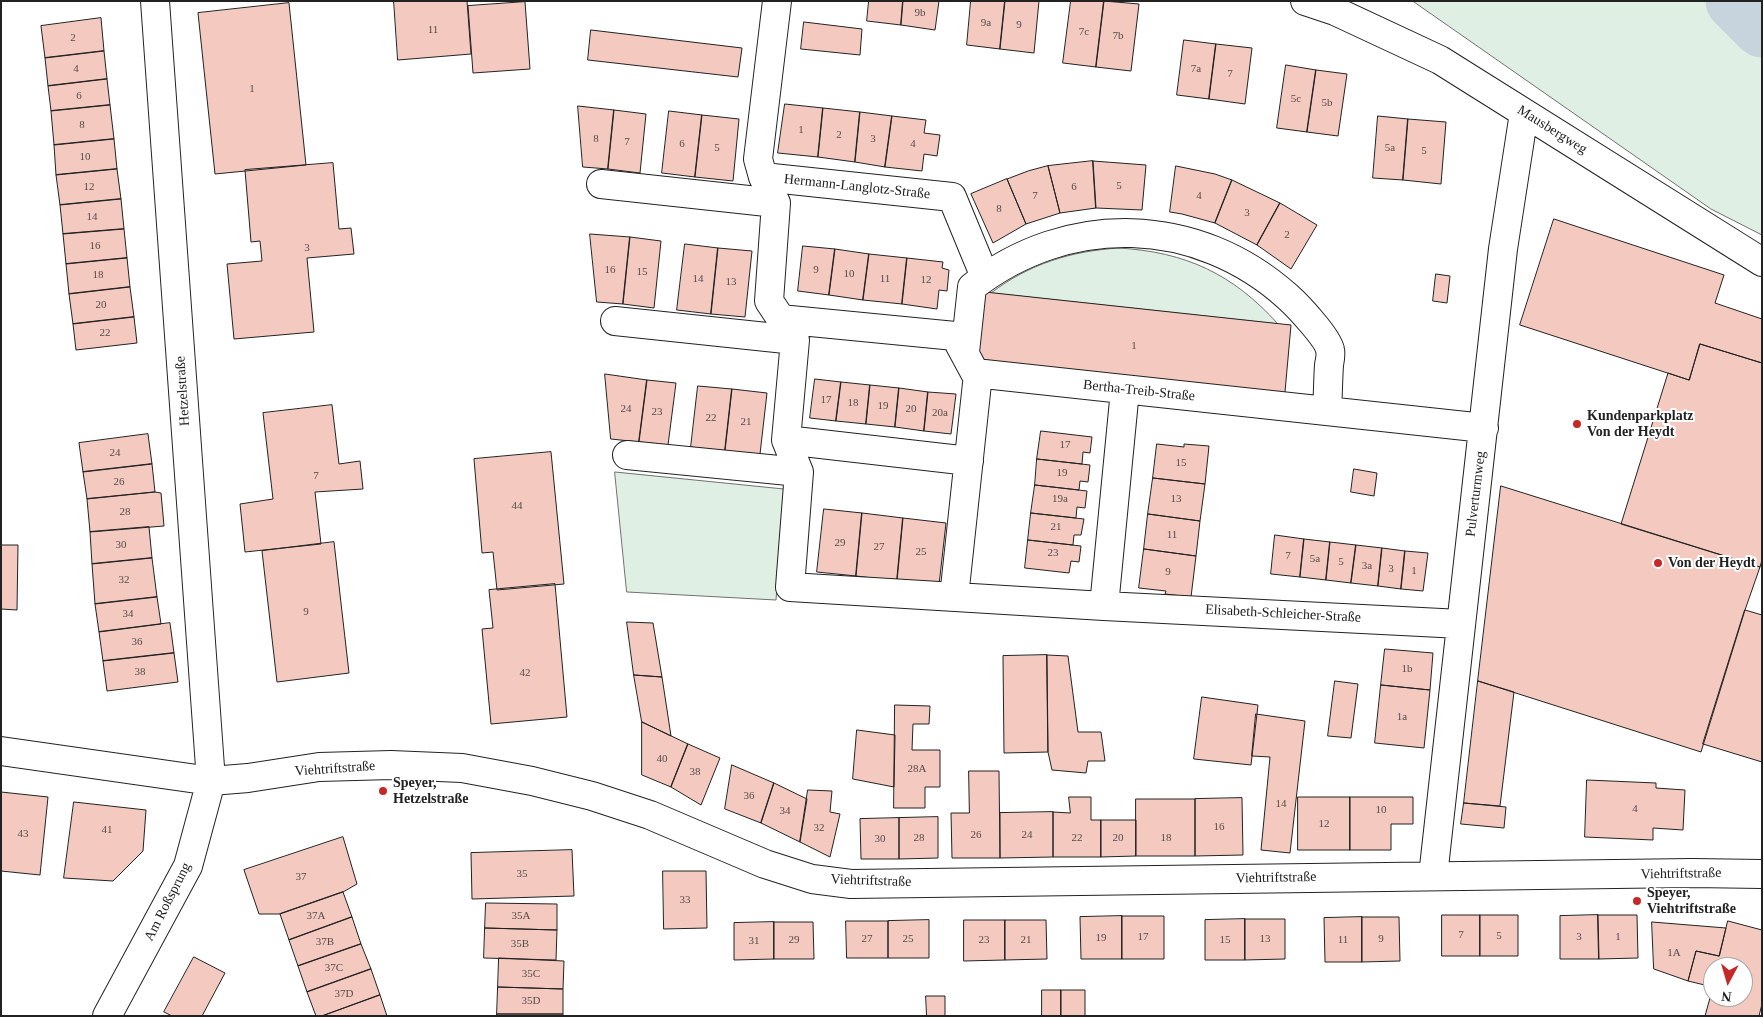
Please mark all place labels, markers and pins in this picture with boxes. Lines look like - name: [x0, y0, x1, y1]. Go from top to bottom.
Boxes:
- place label: Kundenparkplatz Von der Heydt: [1587, 408, 1694, 441]
- marker: Kundenparkplatz Von der Heydt: [1571, 418, 1583, 430]
- place label: Von der Heydt: [1668, 555, 1755, 571]
- marker: Von der Heydt: [1652, 557, 1664, 569]
- place label: Speyer, Hetzelstraße: [393, 775, 468, 808]
- marker: Speyer, Hetzelstraße: [377, 785, 389, 797]
- place label: Speyer, Viehtriftstraße: [1647, 885, 1736, 918]
- marker: Speyer, Viehtriftstraße: [1631, 895, 1643, 907]

